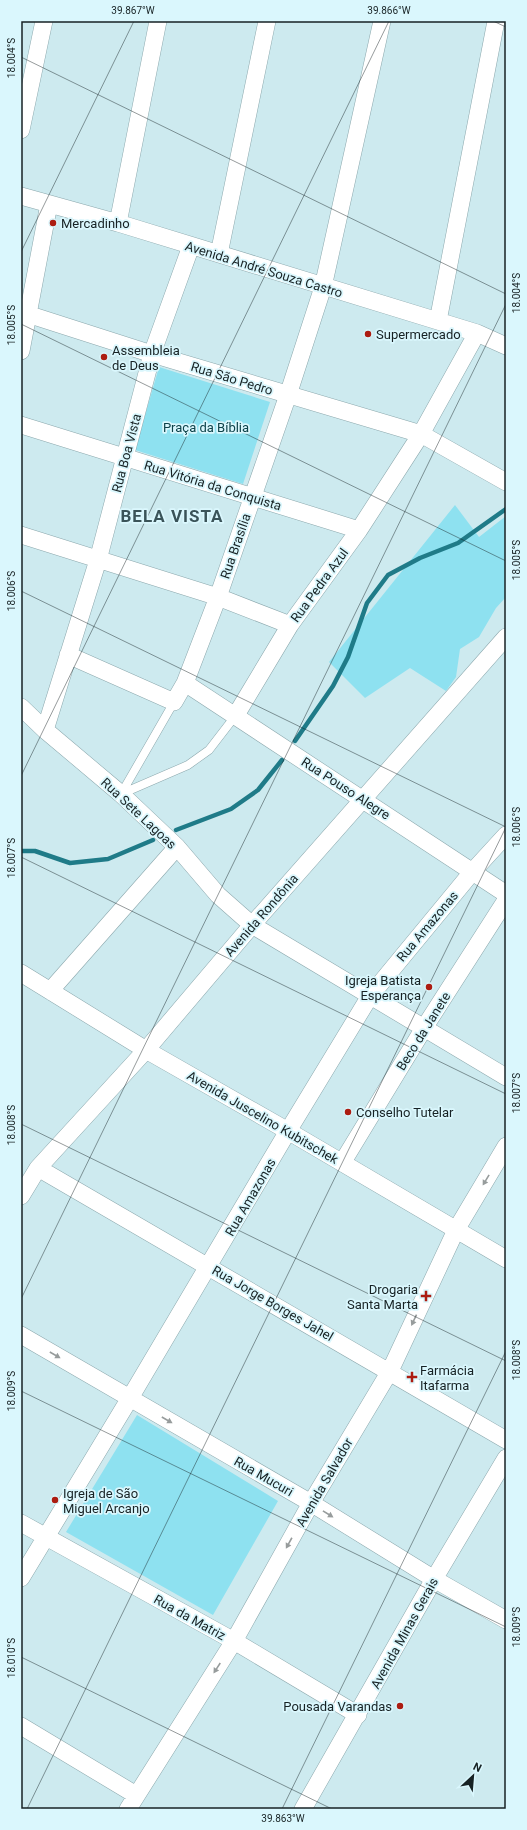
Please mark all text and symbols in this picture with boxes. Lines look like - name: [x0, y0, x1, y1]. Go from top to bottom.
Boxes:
- text: 39.867°W: [111, 5, 155, 16]
- text: 39.866°W: [367, 5, 411, 16]
- text: 18.004°S: [6, 38, 17, 78]
- place label: Mercadinho: [61, 216, 130, 231]
- marker: Mercadinho: [48, 218, 58, 228]
- street label: Avenida André Souza Castro: [183, 238, 344, 301]
- text: 18.004°S: [511, 273, 522, 313]
- text: 18.005°S: [6, 305, 17, 345]
- place label: Supermercado: [376, 327, 461, 342]
- marker: Supermercado: [363, 329, 373, 339]
- place label: Assembleia de Deus: [112, 343, 180, 373]
- marker: Assembleia de Deus: [99, 352, 109, 362]
- street label: Rua São Pedro: [189, 359, 275, 398]
- street label: Rua Boa Vista: [109, 412, 144, 494]
- park label: Praça da Bíblia: [163, 420, 249, 435]
- street label: Rua Vitória da Conquista: [142, 457, 283, 514]
- district label: BELA VISTA: [120, 506, 224, 526]
- street label: Rua Brasília: [217, 512, 254, 581]
- text: 18.005°S: [511, 540, 522, 580]
- street label: Rua Pedra Azul: [288, 545, 351, 625]
- text: 18.006°S: [6, 571, 17, 611]
- street label: Rua Pouso Alegre: [299, 754, 393, 823]
- street label: Rua Sete Lagoas: [98, 775, 179, 852]
- text: 18.006°S: [511, 807, 522, 847]
- text: 18.007°S: [6, 838, 17, 878]
- street label: Avenida Rondônia: [222, 871, 301, 959]
- street label: Rua Amazonas: [394, 888, 461, 965]
- place label: Igreja Batista Esperança: [345, 973, 421, 1003]
- marker: Igreja Batista Esperança: [424, 982, 434, 992]
- street label: Beco da Janete: [393, 989, 454, 1073]
- street label: Avenida Juscelino Kubitschek: [184, 1068, 341, 1167]
- text: 18.007°S: [511, 1073, 522, 1113]
- text: 18.008°S: [6, 1105, 17, 1145]
- place label: Conselho Tutelar: [356, 1105, 454, 1120]
- marker: Conselho Tutelar: [343, 1107, 353, 1117]
- street label: Rua Amazonas: [222, 1156, 279, 1239]
- one-way arrow: [482, 1175, 490, 1185]
- street label: Rua Jorge Borges Jahel: [210, 1263, 336, 1344]
- place label: Drogaria Santa Marta: [347, 1282, 418, 1312]
- marker: Drogaria Santa Marta: [421, 1291, 431, 1301]
- one-way arrow: [411, 1315, 417, 1326]
- text: 18.008°S: [511, 1340, 522, 1380]
- one-way arrow: [49, 1351, 61, 1358]
- place label: Farmácia Itafarma: [420, 1363, 474, 1393]
- text: 18.009°S: [6, 1371, 17, 1411]
- marker: Farmácia Itafarma: [407, 1372, 417, 1382]
- one-way arrow: [161, 1416, 173, 1423]
- street label: Avenida Salvador: [293, 1435, 356, 1529]
- street label: Rua Mucuri: [232, 1454, 296, 1499]
- place label: Igreja de São Miguel Arcanjo: [63, 1486, 150, 1516]
- marker: Igreja de São Miguel Arcanjo: [50, 1495, 60, 1505]
- one-way arrow: [323, 1510, 333, 1518]
- one-way arrow: [285, 1537, 292, 1549]
- street label: Avenida Minas Gerais: [368, 1575, 441, 1691]
- street label: Rua da Matriz: [151, 1592, 229, 1644]
- text: 18.009°S: [511, 1607, 522, 1647]
- text: 18.010°S: [6, 1638, 17, 1678]
- one-way arrow: [213, 1663, 221, 1673]
- place label: Pousada Varandas: [283, 1699, 392, 1714]
- marker: Pousada Varandas: [395, 1701, 405, 1711]
- north arrow: [453, 1756, 493, 1796]
- text: N: [471, 1760, 484, 1775]
- text: 39.863°W: [261, 1813, 305, 1824]

